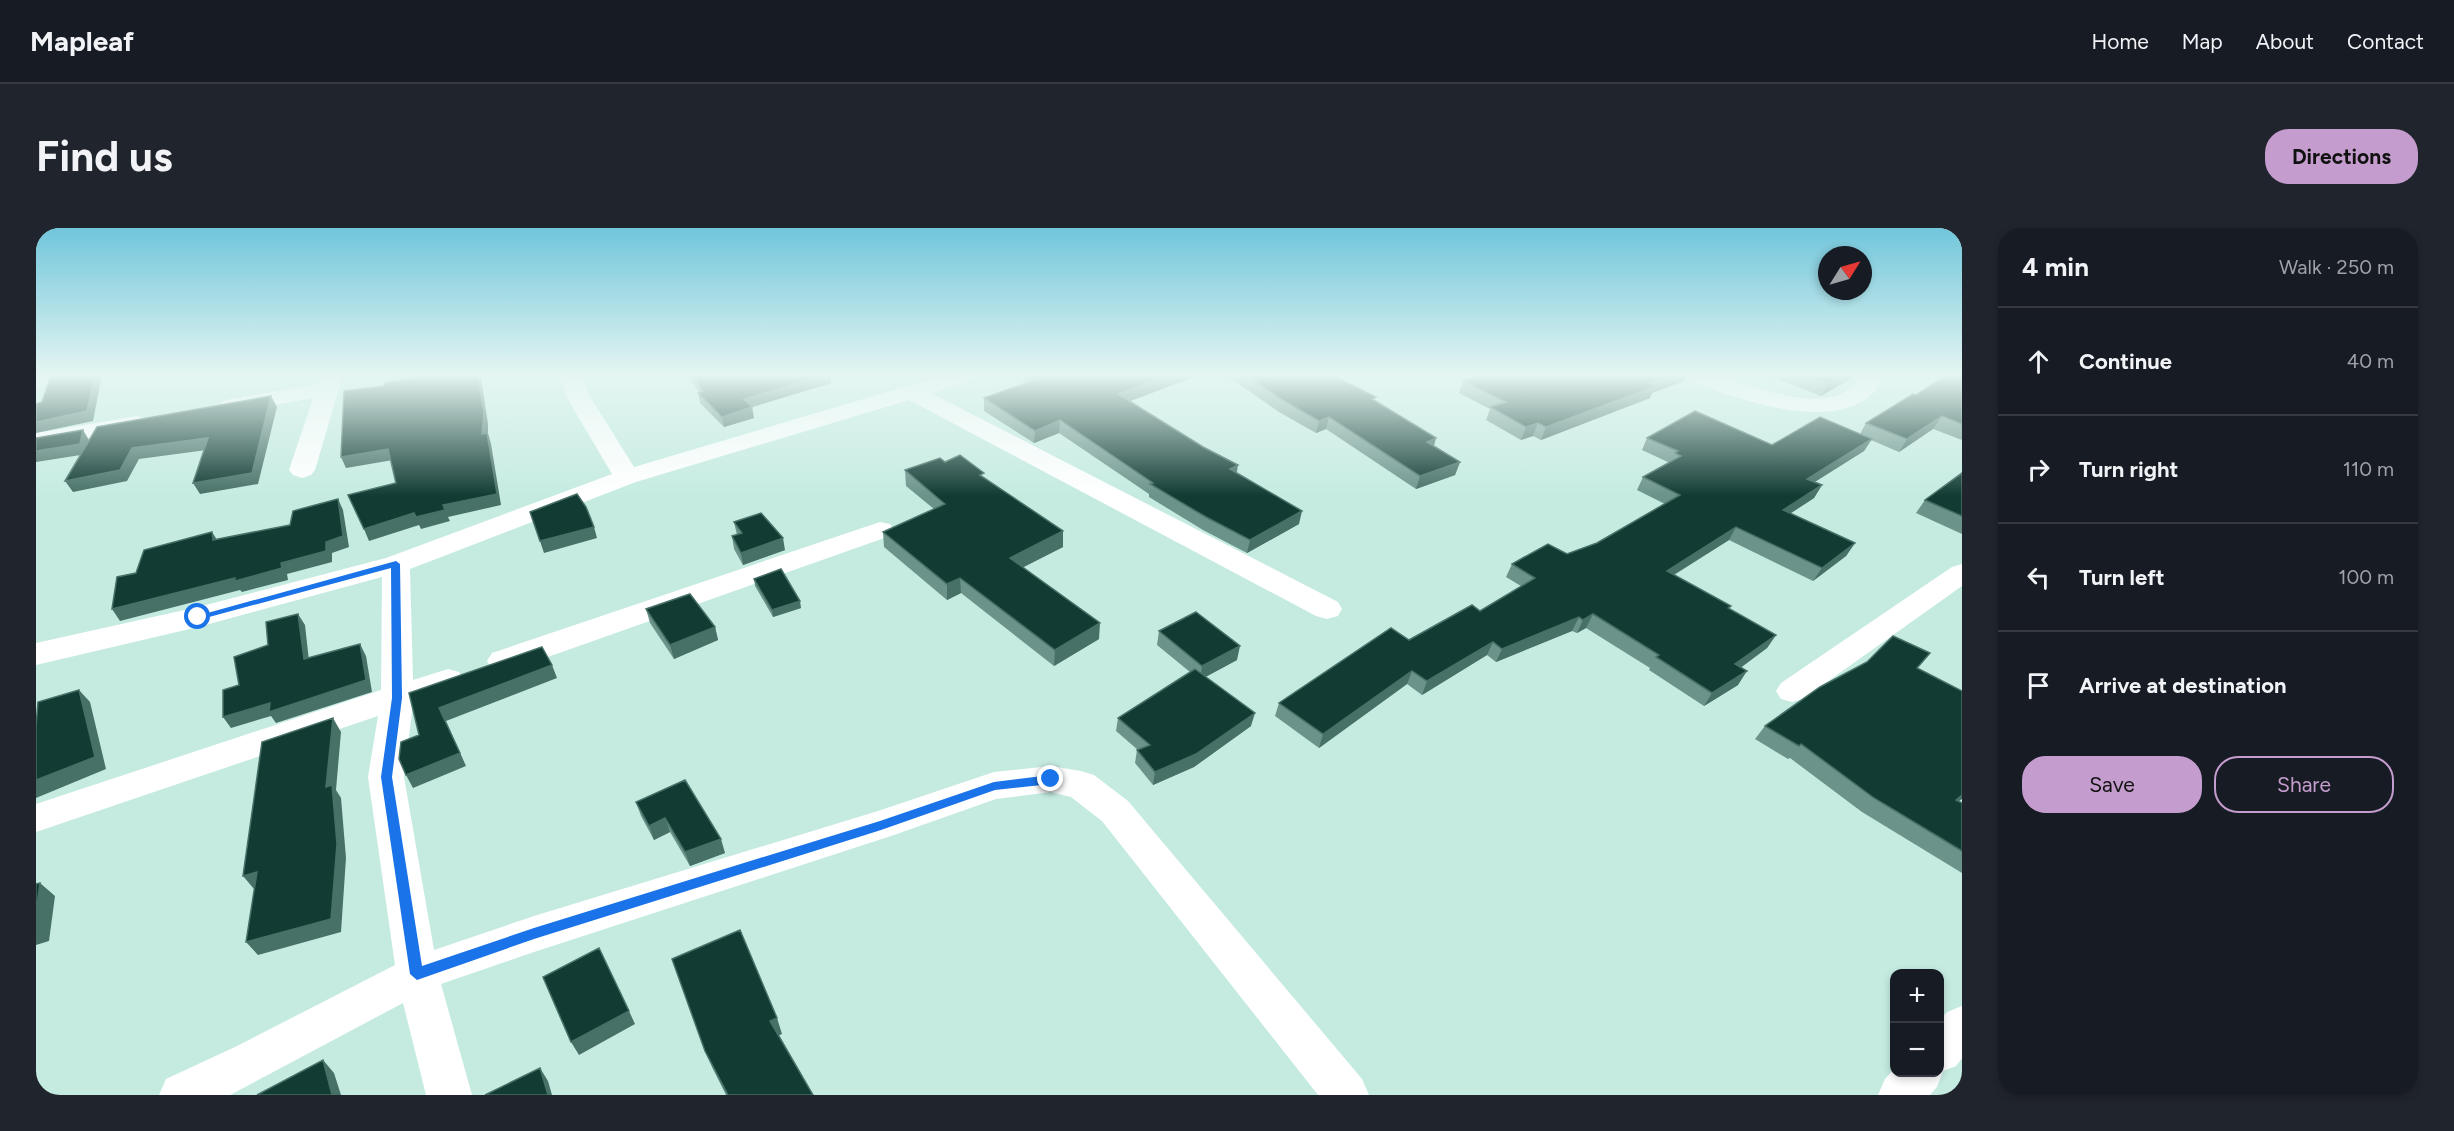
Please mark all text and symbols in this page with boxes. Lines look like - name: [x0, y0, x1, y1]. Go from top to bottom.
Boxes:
- text: Mapleaf: [30, 24, 134, 58]
- text: Home: [2092, 29, 2149, 54]
- text: Map: [2182, 29, 2223, 54]
- text: About: [2256, 29, 2314, 54]
- text: Contact: [2347, 29, 2424, 54]
- button: Directions: [2265, 129, 2418, 184]
- text: Find us: [36, 131, 173, 182]
- north arrow: [1818, 246, 1872, 300]
- text: 4 min: [2022, 251, 2089, 283]
- text: Walk · 250 m: [2279, 255, 2394, 279]
- icon: ahead: [2022, 345, 2055, 378]
- text: Continue: [2079, 348, 2172, 375]
- text: 40 m: [2347, 349, 2394, 373]
- icon: right: [2022, 453, 2055, 486]
- text: Turn right: [2079, 456, 2178, 483]
- text: 110 m: [2343, 457, 2394, 481]
- icon: left: [2022, 561, 2055, 594]
- text: Turn left: [2079, 564, 2165, 591]
- text: 100 m: [2338, 565, 2394, 589]
- route start: [184, 603, 210, 629]
- icon: arrive: [2022, 669, 2055, 702]
- text: Arrive at destination: [2079, 672, 2287, 699]
- button: Save: [2022, 756, 2202, 813]
- button: Share: [2214, 756, 2394, 813]
- route end: [1037, 765, 1063, 791]
- map controls: [1890, 969, 1944, 1077]
- button: +: [1890, 969, 1944, 1023]
- button: −: [1890, 1023, 1944, 1077]

